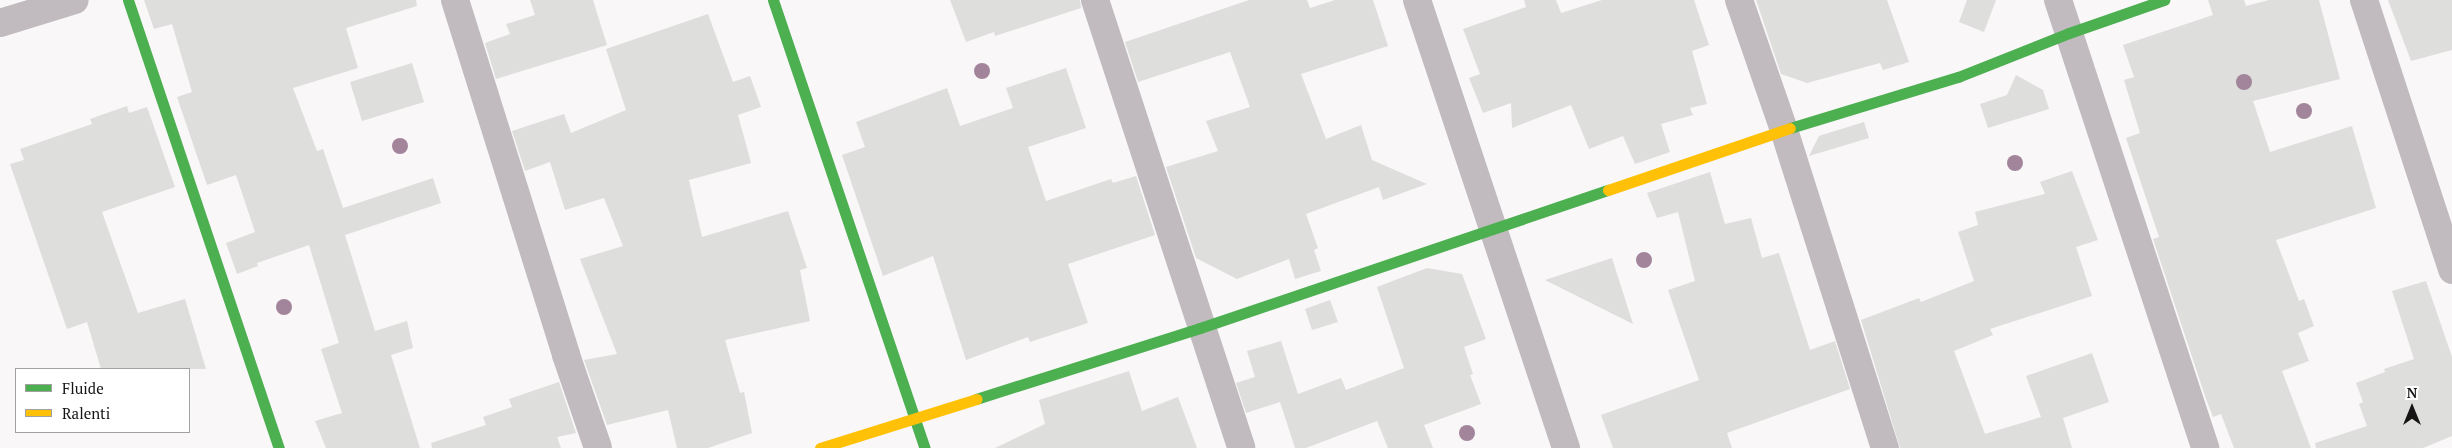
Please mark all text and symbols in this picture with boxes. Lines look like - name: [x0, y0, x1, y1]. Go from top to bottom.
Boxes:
- legend: [15, 368, 190, 433]
- text: Fluide: [62, 378, 104, 398]
- north arrow: [2387, 383, 2437, 433]
- text: N: [2407, 383, 2417, 402]
- text: Ralenti: [62, 403, 110, 423]

